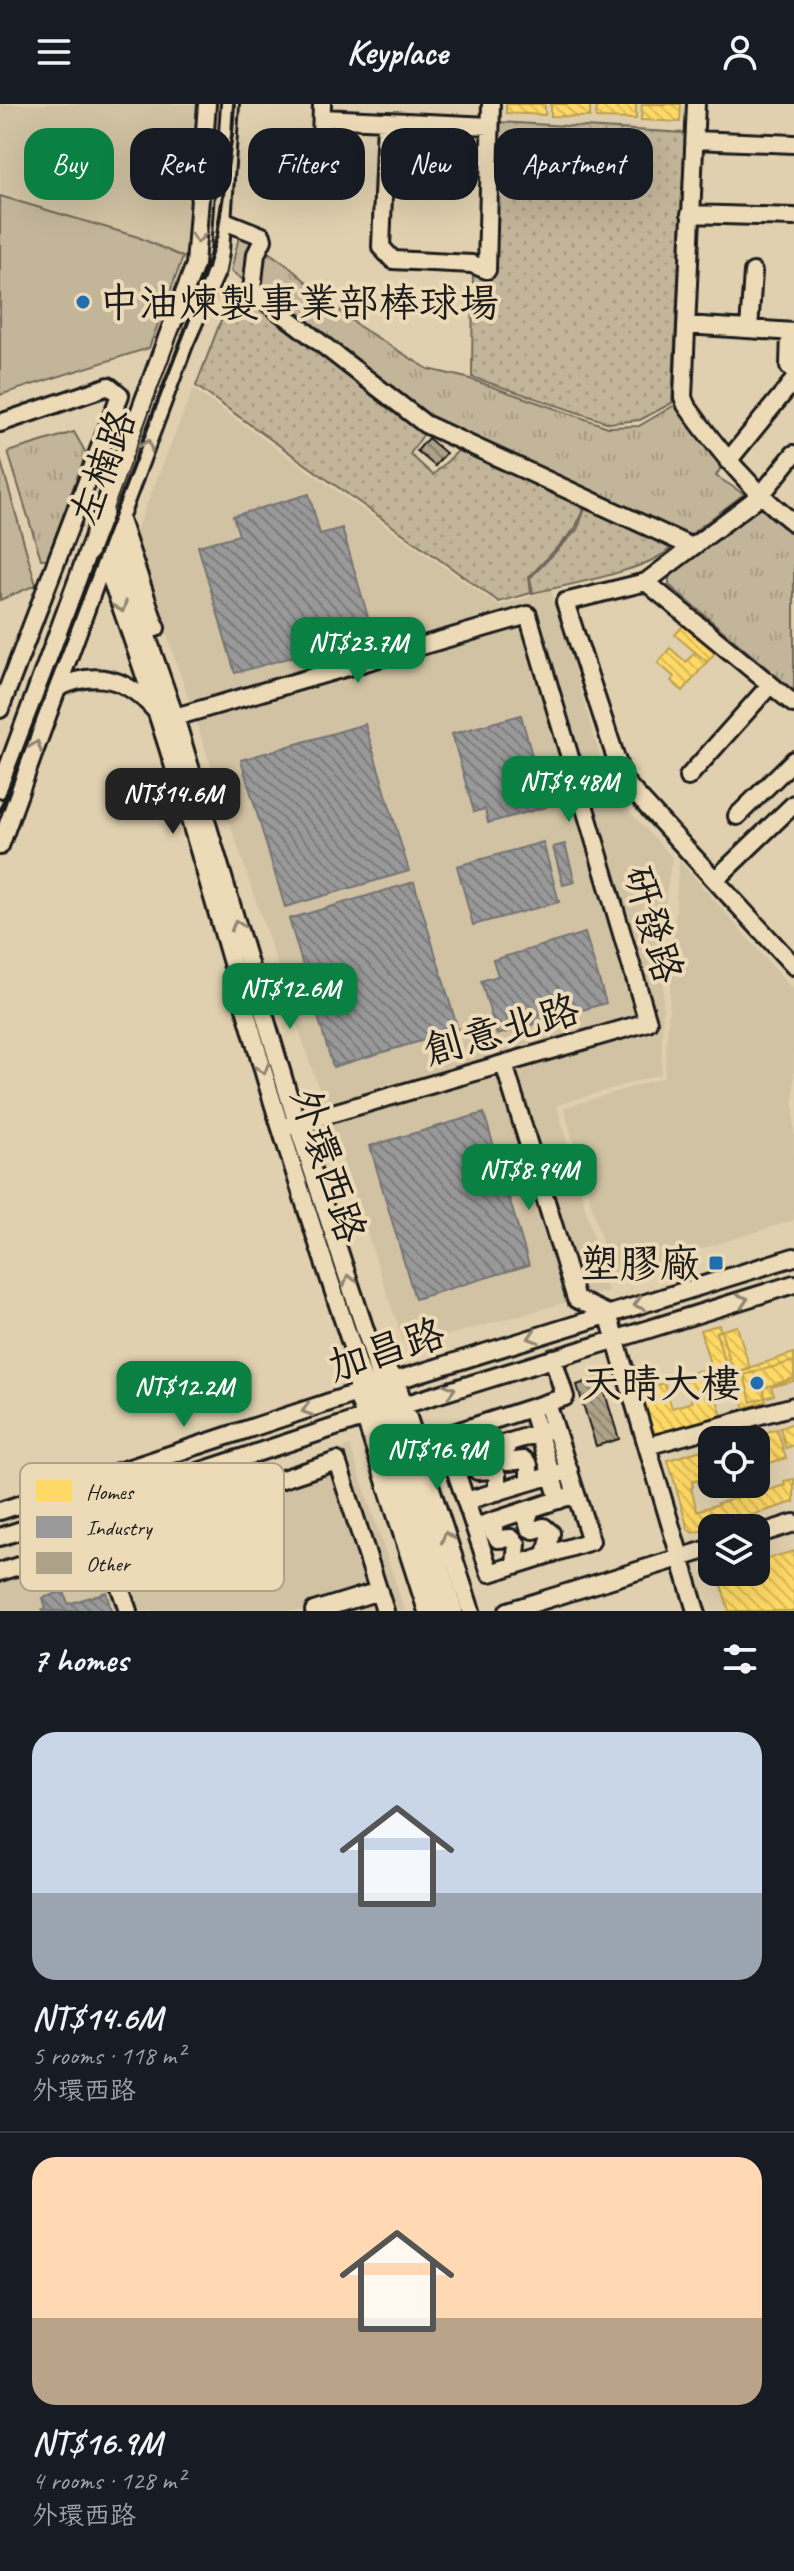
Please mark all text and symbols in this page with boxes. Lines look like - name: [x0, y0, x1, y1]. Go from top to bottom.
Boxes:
- text: Keyplace: [346, 29, 448, 75]
- icon: menu: [32, 30, 76, 74]
- icon: person: [718, 30, 762, 74]
- chip: Buy: [24, 128, 114, 200]
- chip: Rent: [130, 128, 232, 200]
- chip: Filters: [248, 128, 365, 200]
- chip: New: [381, 128, 478, 200]
- chip: Apartment: [494, 128, 653, 200]
- one-way arrow: [190, 232, 207, 245]
- place label: 中油煉製事業部棒球場: [99, 278, 499, 328]
- marker: 中油煉製事業部棒球場: [74, 293, 92, 311]
- street label: 左楠路: [59, 402, 147, 532]
- one-way arrow: [137, 439, 153, 453]
- one-way arrow: [112, 599, 128, 613]
- pin: NT$23.7M: [275, 617, 441, 685]
- text: NT$23.7M: [309, 626, 407, 659]
- one-way arrow: [26, 740, 43, 754]
- pin: NT$9.48M: [486, 756, 652, 824]
- text: NT$9.48M: [520, 765, 618, 798]
- pin: NT$14.6M: [90, 768, 256, 836]
- text: NT$14.6M: [123, 777, 223, 810]
- street label: 研發路: [612, 860, 694, 989]
- one-way arrow: [230, 919, 246, 932]
- pin: NT$12.6M: [207, 963, 373, 1031]
- text: NT$12.6M: [240, 972, 340, 1005]
- street label: 創意北路: [417, 984, 585, 1076]
- one-way arrow: [254, 1062, 270, 1076]
- street label: 外環西路: [280, 1081, 377, 1249]
- pin: NT$8.94M: [446, 1144, 612, 1212]
- text: NT$8.94M: [480, 1153, 578, 1186]
- place label: 塑膠廠: [580, 1239, 700, 1289]
- marker: 塑膠廠: [707, 1254, 725, 1272]
- one-way arrow: [342, 1274, 358, 1288]
- one-way arrow: [736, 1293, 750, 1309]
- one-way arrow: [633, 1295, 646, 1311]
- street label: 加昌路: [322, 1308, 451, 1392]
- one-way arrow: [527, 1328, 541, 1344]
- place label: 天晴大樓: [581, 1359, 741, 1409]
- pin: NT$12.2M: [101, 1361, 267, 1429]
- text: NT$12.2M: [135, 1370, 233, 1403]
- marker: 天晴大樓: [748, 1374, 766, 1392]
- one-way arrow: [443, 1383, 456, 1399]
- one-way arrow: [301, 1400, 315, 1416]
- pin: NT$16.9M: [354, 1424, 520, 1492]
- map controls: [698, 1426, 770, 1586]
- button: locate: [698, 1426, 770, 1498]
- text: NT$16.9M: [387, 1433, 487, 1466]
- legend: [20, 1463, 284, 1591]
- text: Homes: [86, 1478, 135, 1506]
- text: Industry: [86, 1514, 154, 1542]
- button: layers: [698, 1514, 770, 1586]
- one-way arrow: [440, 1531, 456, 1545]
- text: Other: [86, 1550, 132, 1578]
- icon: filters: [718, 1637, 762, 1681]
- text: 7 homes: [32, 1638, 128, 1681]
- icon: home: [325, 1784, 469, 1928]
- text: NT$14.6M: [32, 1996, 162, 2039]
- text: 5 rooms · 118 m²: [32, 2039, 184, 2072]
- text: 外環西路: [32, 2074, 136, 2107]
- icon: home: [325, 2209, 469, 2353]
- text: NT$16.9M: [32, 2421, 162, 2464]
- text: 4 rooms · 128 m²: [32, 2464, 184, 2497]
- text: 外環西路: [32, 2499, 136, 2532]

